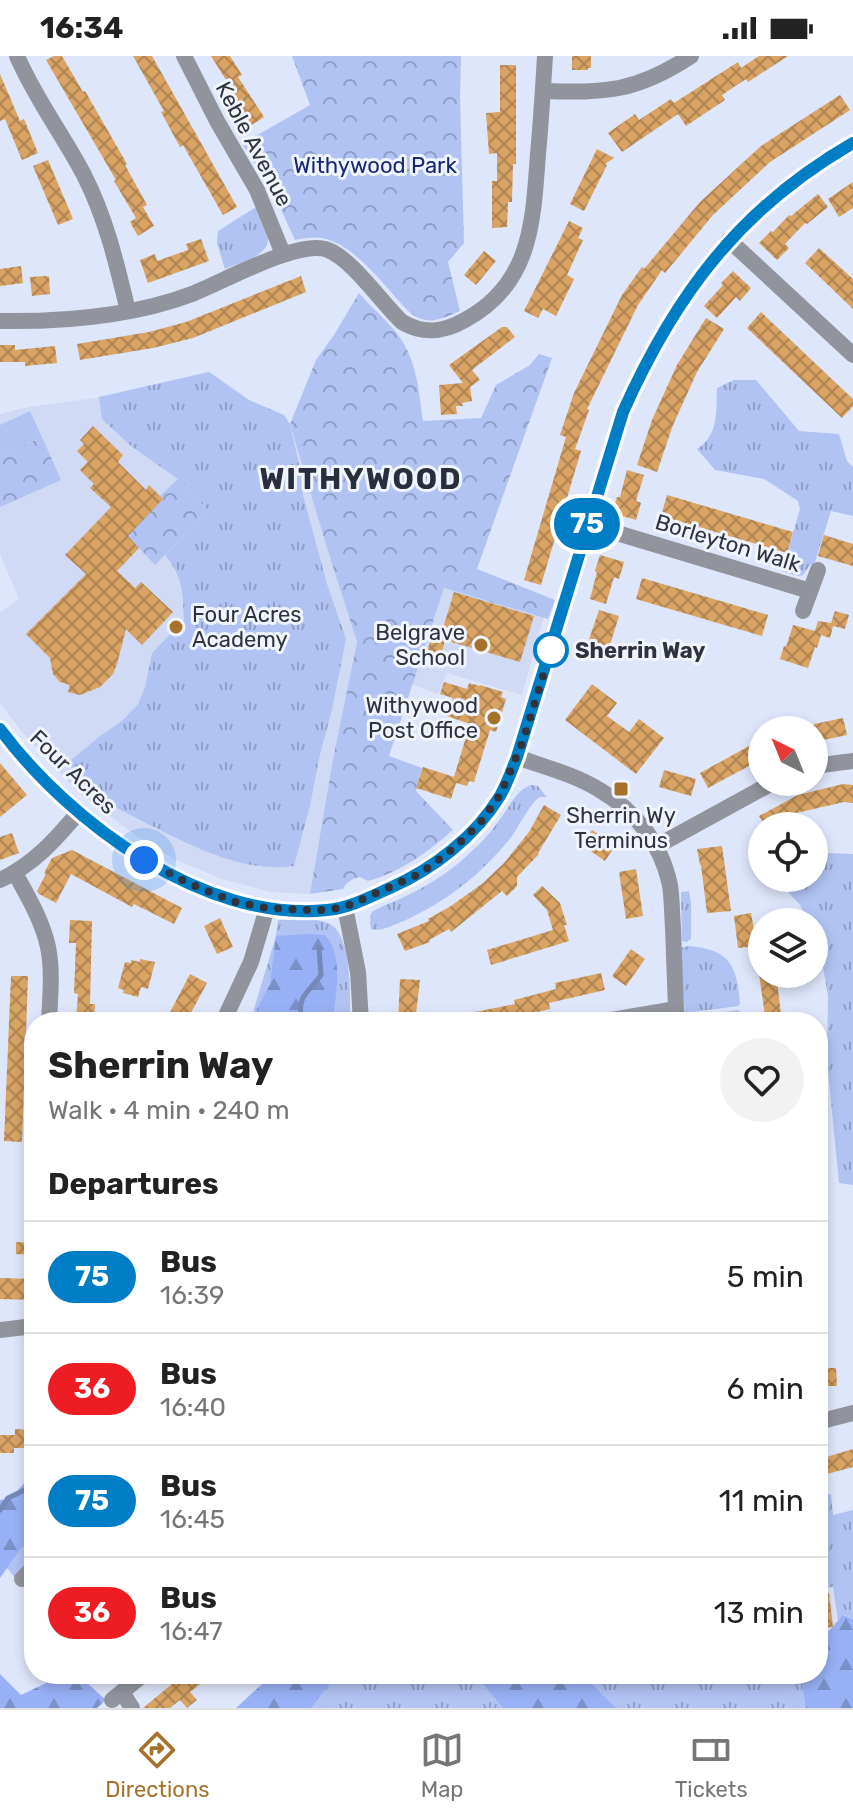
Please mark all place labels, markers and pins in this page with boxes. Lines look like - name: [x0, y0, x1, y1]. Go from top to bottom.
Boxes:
- place label: Four Acres Academy: [192, 601, 302, 653]
- marker: Four Acres Academy: [167, 618, 185, 636]
- place label: Belgrave School: [375, 619, 465, 671]
- marker: Sherrin Way: [534, 633, 568, 667]
- marker: Belgrave School: [472, 636, 490, 654]
- place label: Sherrin Way: [575, 637, 705, 664]
- place label: Withywood Post Office: [366, 692, 478, 744]
- marker: Withywood Post Office: [485, 709, 503, 727]
- marker: Sherrin Wy Terminus: [612, 780, 630, 798]
- place label: Sherrin Wy Terminus: [566, 802, 676, 854]

